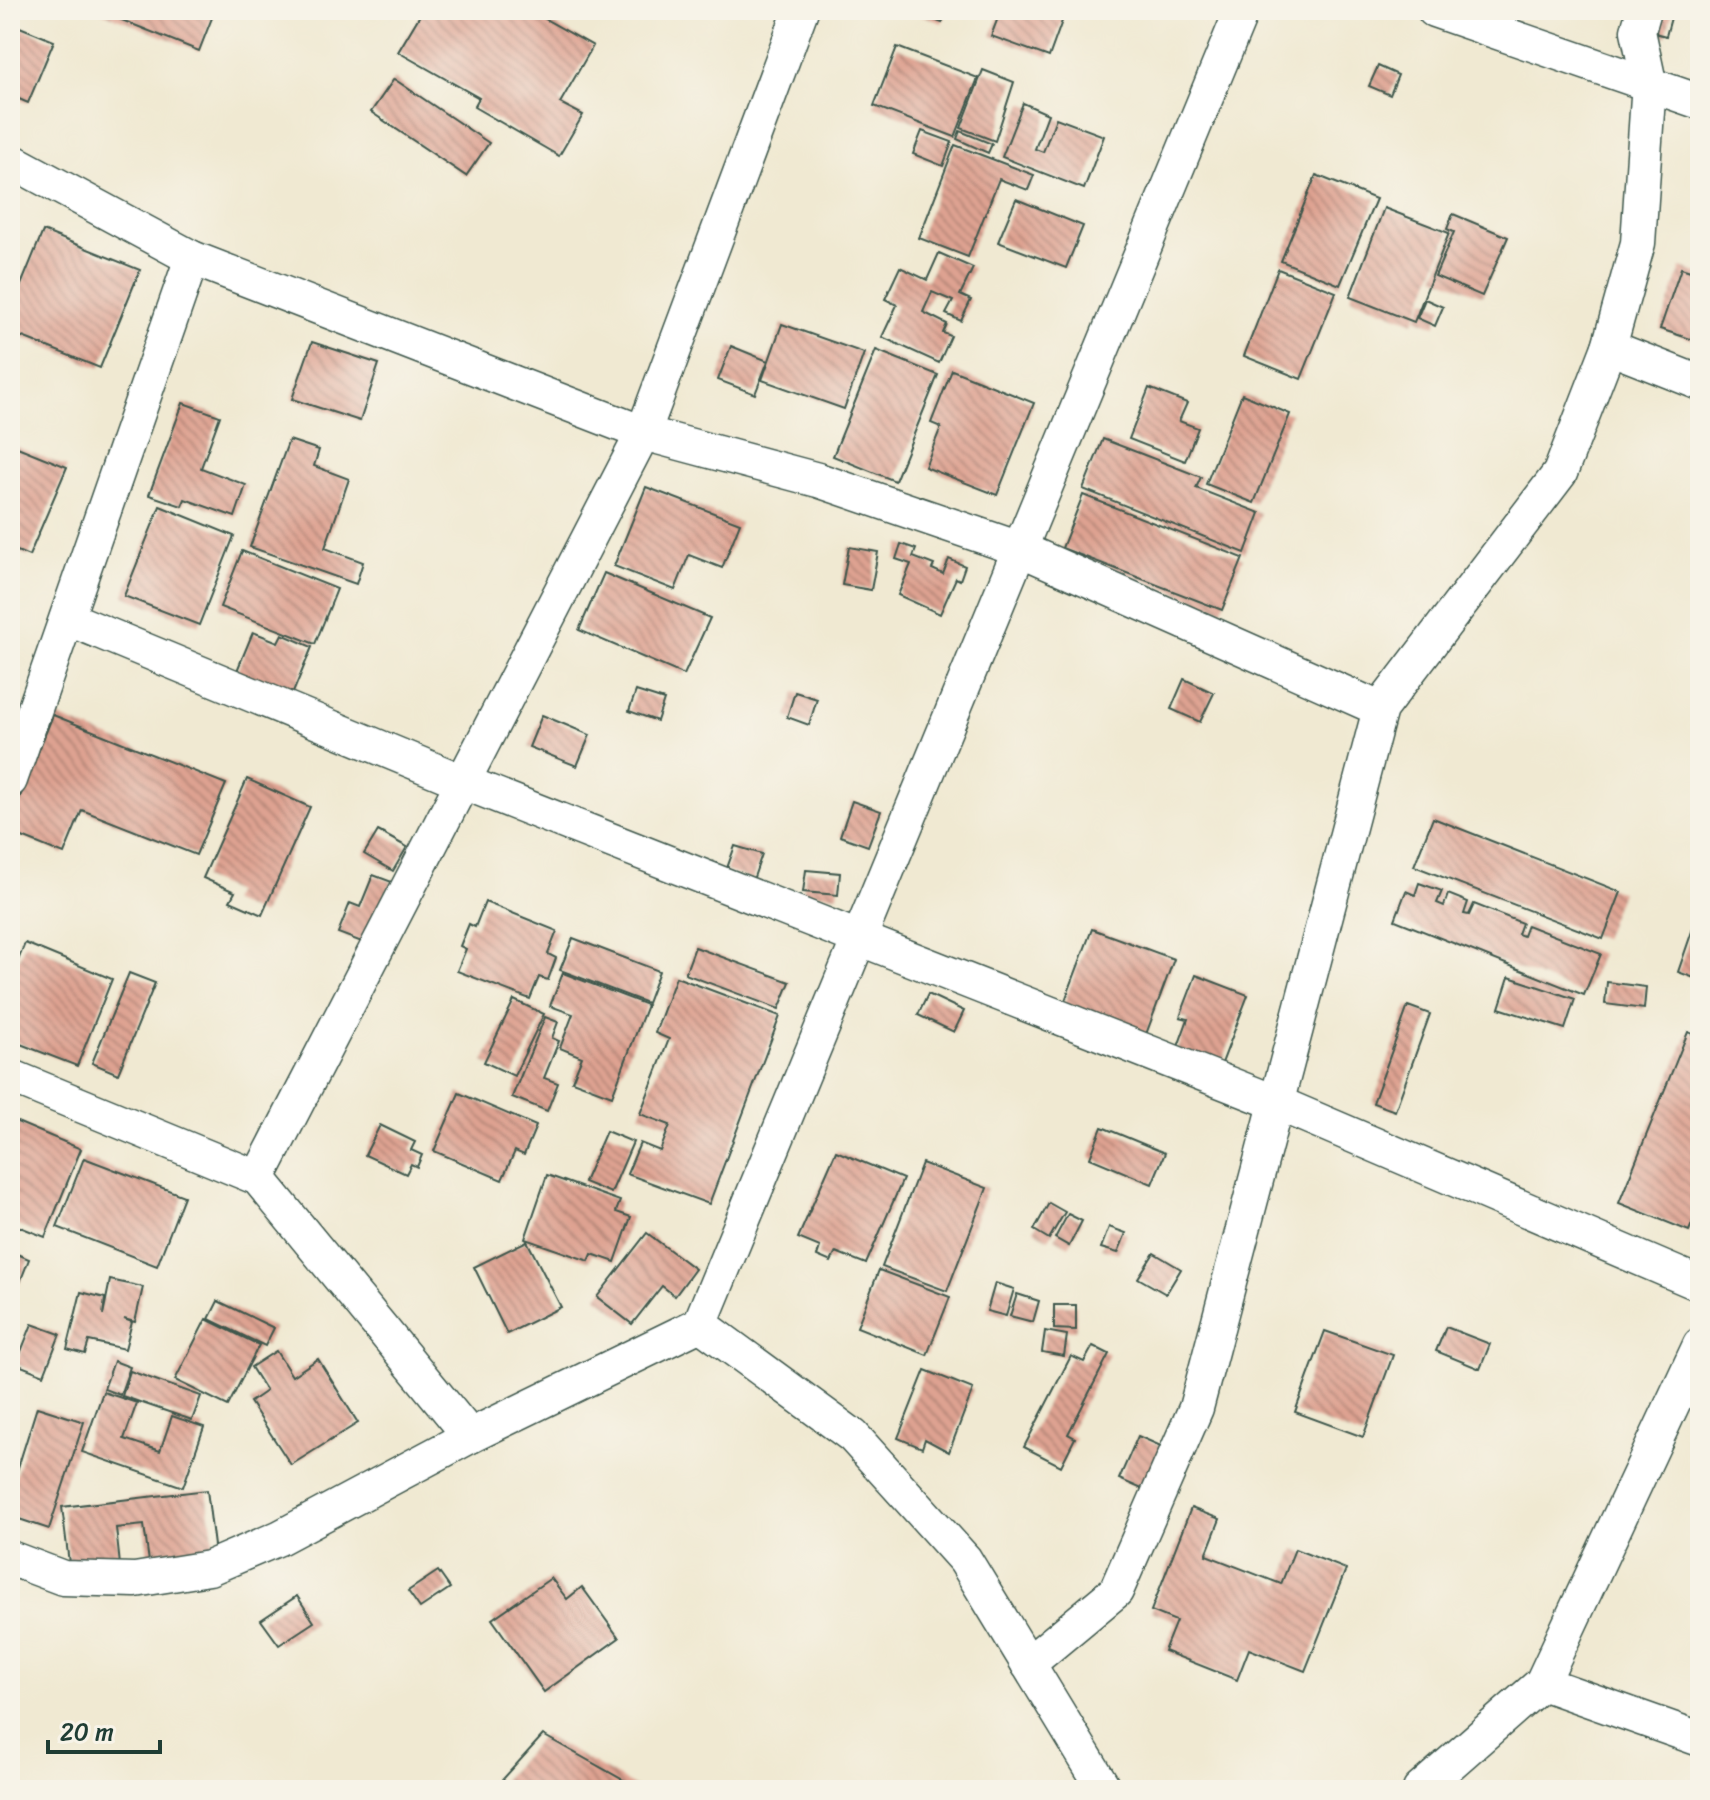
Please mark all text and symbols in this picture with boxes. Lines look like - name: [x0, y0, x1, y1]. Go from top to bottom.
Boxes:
- scale bar: [48, 1704, 160, 1754]
- text: 20 m: [60, 1711, 114, 1753]

